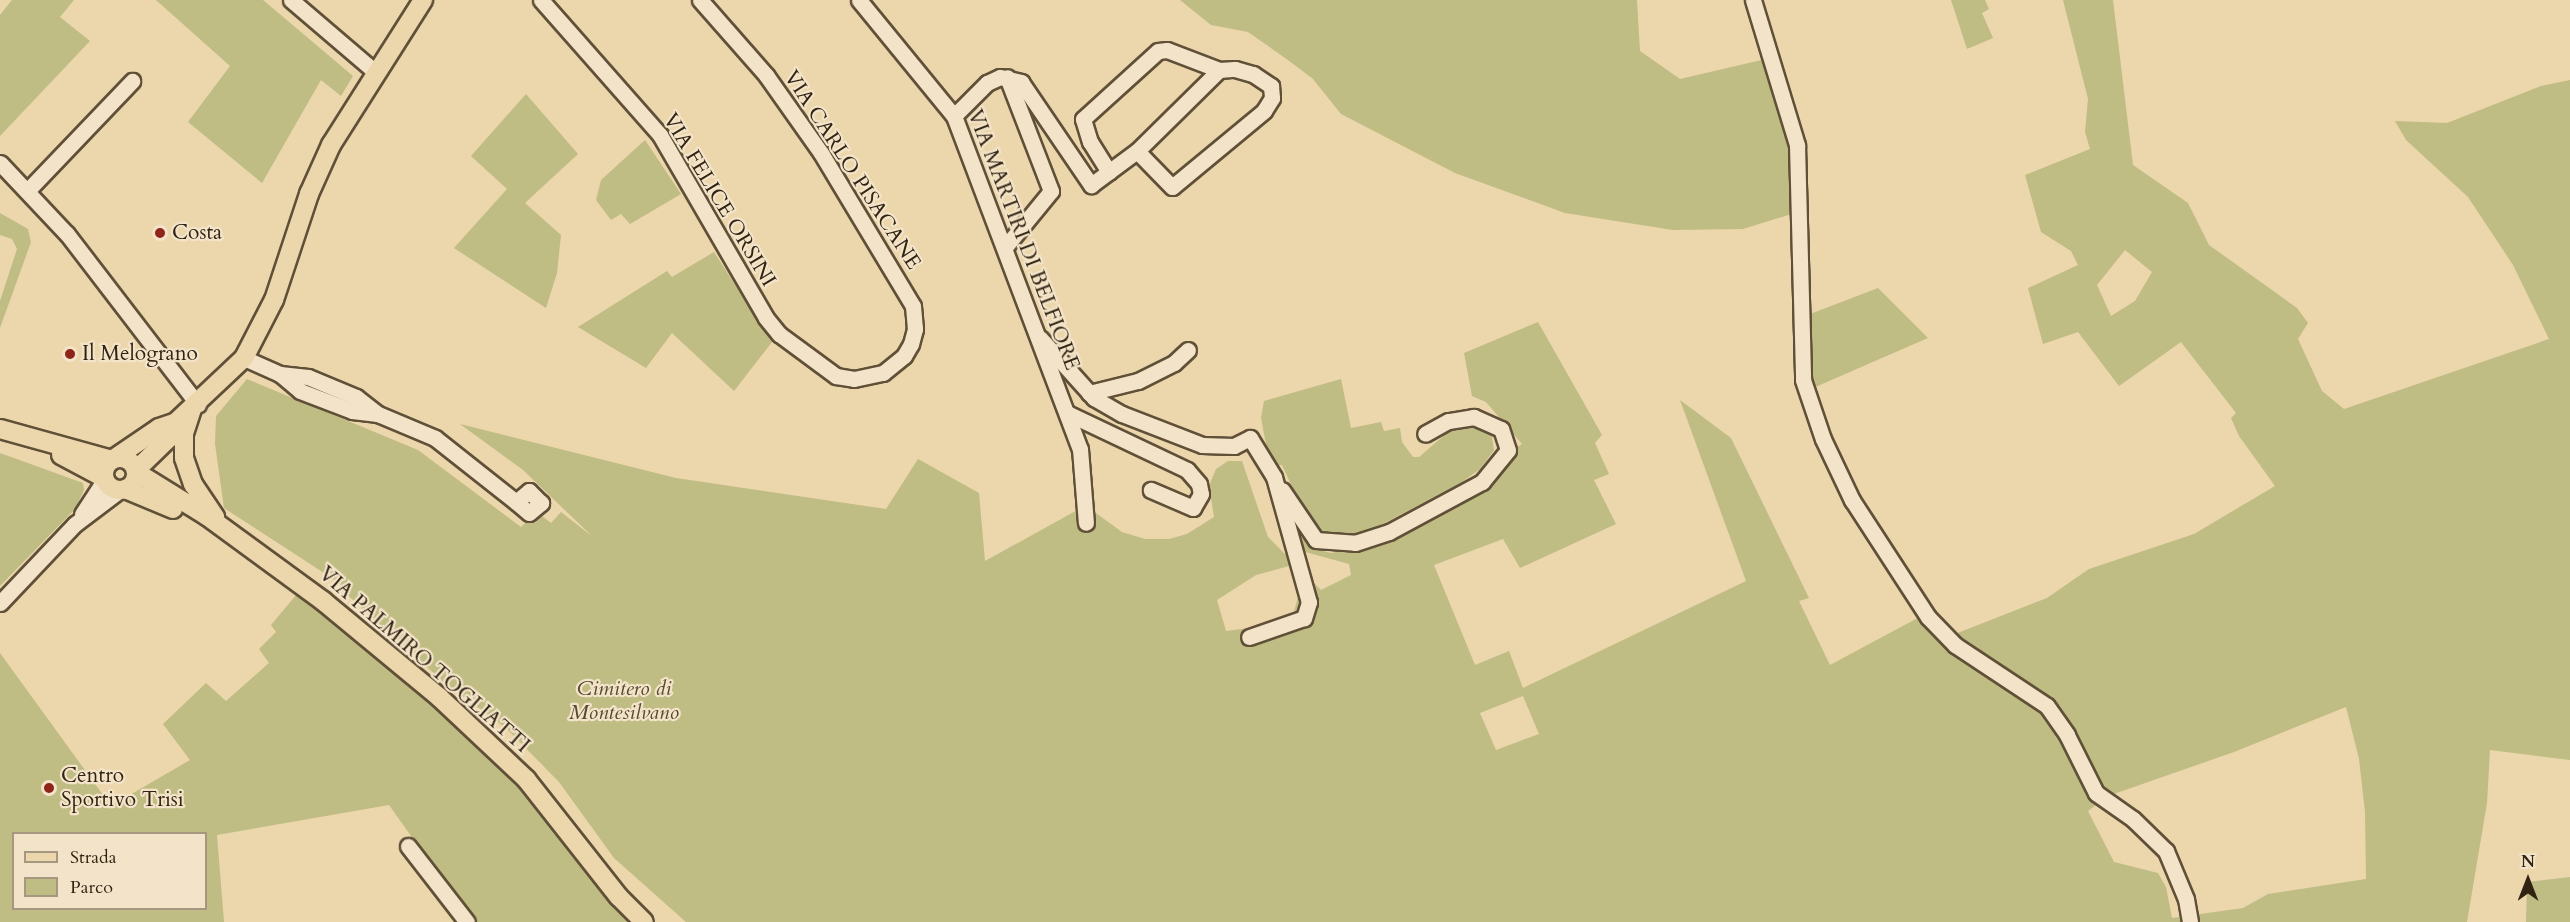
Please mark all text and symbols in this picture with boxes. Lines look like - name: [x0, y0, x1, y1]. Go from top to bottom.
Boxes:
- street label: VIA CARLO PISACANE: [778, 66, 926, 274]
- street label: VIA MARTIRI DI BELFIORE: [962, 106, 1084, 374]
- street label: VIA FELICE ORSINI: [657, 109, 781, 291]
- place label: Costa: [172, 220, 222, 246]
- marker: Costa: [153, 226, 167, 240]
- place label: Il Melograno: [82, 341, 198, 367]
- marker: Il Melograno: [63, 347, 77, 361]
- street label: VIA PALMIRO TOGLIATTI: [313, 561, 535, 759]
- park label: Cimitero di Montesilvano: [569, 676, 679, 726]
- place label: Centro Sportivo Trisi: [61, 763, 184, 813]
- marker: Centro Sportivo Trisi: [42, 781, 56, 795]
- legend: [12, 832, 207, 910]
- text: Strada: [70, 845, 116, 870]
- north arrow: [2498, 850, 2558, 910]
- text: N: [2521, 851, 2535, 873]
- text: Parco: [70, 875, 113, 900]

